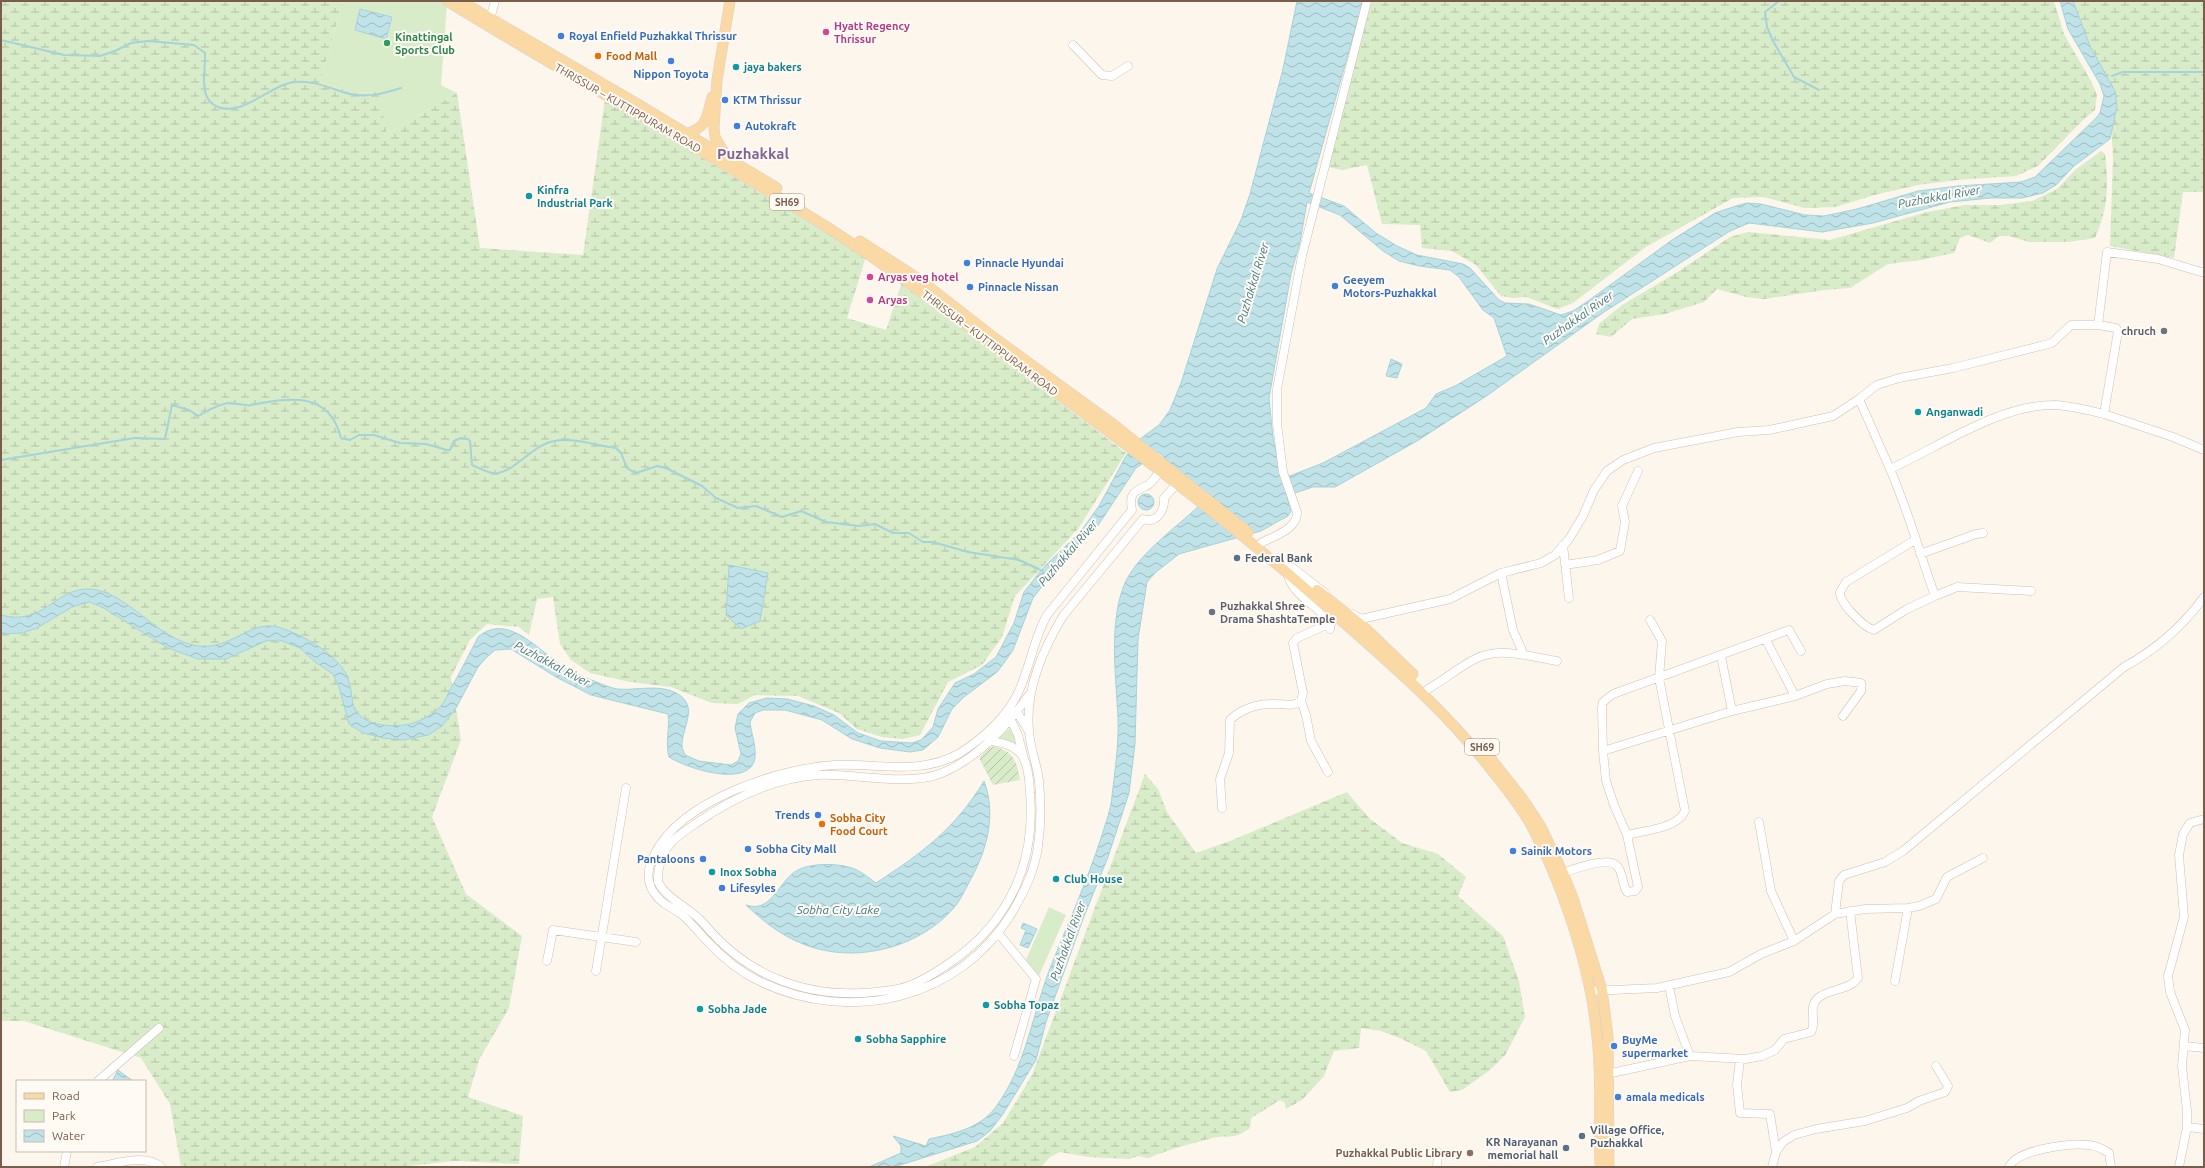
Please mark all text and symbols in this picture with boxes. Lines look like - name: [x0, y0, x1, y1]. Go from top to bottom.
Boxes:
- place label: Hyatt Regency Thrissur: [834, 20, 910, 45]
- marker: Hyatt Regency Thrissur: [821, 27, 831, 37]
- place label: Royal Enfield Puzhakkal Thrissur: [569, 30, 737, 42]
- place label: Kinattingal Sports Club: [395, 31, 455, 56]
- marker: Royal Enfield Puzhakkal Thrissur: [556, 31, 566, 41]
- marker: Kinattingal Sports Club: [382, 38, 392, 48]
- place label: Food Mall: [606, 50, 658, 62]
- marker: Food Mall: [593, 51, 603, 61]
- marker: Nippon Toyota: [666, 56, 676, 66]
- street label: THRISSUR – KUTTIPPURAM ROAD: [553, 61, 703, 155]
- place label: jaya bakers: [743, 61, 802, 73]
- marker: jaya bakers: [731, 62, 741, 72]
- place label: Nippon Toyota: [633, 68, 709, 80]
- place label: KTM Thrissur: [733, 94, 802, 106]
- marker: KTM Thrissur: [720, 95, 730, 105]
- place label: Autokraft: [745, 120, 796, 132]
- marker: Autokraft: [732, 121, 742, 131]
- district label: Puzhakkal: [717, 145, 789, 162]
- water label: Puzhakkal River: [1897, 183, 1982, 210]
- place label: Kinfra Industrial Park: [537, 184, 613, 209]
- marker: Kinfra Industrial Park: [524, 191, 534, 201]
- road number: SH69: [770, 194, 804, 210]
- water label: Puzhakkal River: [1234, 241, 1271, 325]
- place label: Pinnacle Hyundai: [975, 257, 1064, 269]
- marker: Pinnacle Hyundai: [962, 258, 972, 268]
- place label: Aryas veg hotel: [878, 271, 959, 283]
- marker: Aryas veg hotel: [865, 272, 875, 282]
- place label: Geeyem Motors-Puzhakkal: [1343, 274, 1437, 299]
- place label: Pinnacle Nissan: [978, 281, 1059, 293]
- marker: Geeyem Motors-Puzhakkal: [1330, 281, 1340, 291]
- marker: Pinnacle Nissan: [965, 282, 975, 292]
- street label: THRISSUR – KUTTIPPURAM ROAD: [920, 288, 1060, 398]
- water label: Puzhakkal River: [1540, 288, 1616, 347]
- place label: Aryas: [878, 294, 908, 306]
- marker: Aryas: [865, 295, 875, 305]
- place label: chruch: [2121, 325, 2156, 337]
- marker: chruch: [2159, 326, 2169, 336]
- place label: Anganwadi: [1926, 406, 1983, 418]
- marker: Anganwadi: [1913, 407, 1923, 417]
- water label: Puzhakkal River: [1035, 517, 1100, 588]
- place label: Federal Bank: [1245, 552, 1313, 564]
- marker: Federal Bank: [1232, 553, 1242, 563]
- place label: Puzhakkal Shree Drama ShashtaTemple: [1220, 600, 1335, 625]
- marker: Puzhakkal Shree Drama ShashtaTemple: [1207, 607, 1217, 617]
- water label: Puzhakkal River: [512, 638, 592, 689]
- road number: SH69: [1465, 739, 1499, 755]
- place label: Trends: [775, 809, 810, 821]
- marker: Trends: [813, 810, 823, 820]
- place label: Sobha City Food Court: [830, 812, 888, 837]
- marker: Sobha City Food Court: [817, 819, 827, 829]
- place label: Sobha City Mall: [756, 843, 837, 855]
- marker: Sobha City Mall: [743, 844, 753, 854]
- place label: Sainik Motors: [1521, 845, 1592, 857]
- marker: Sainik Motors: [1508, 846, 1518, 856]
- place label: Pantaloons: [637, 853, 695, 865]
- marker: Pantaloons: [698, 854, 708, 864]
- place label: Inox Sobha: [720, 866, 777, 878]
- marker: Inox Sobha: [707, 867, 717, 877]
- place label: Club House: [1064, 873, 1123, 885]
- marker: Club House: [1051, 874, 1061, 884]
- place label: Lifesyles: [730, 882, 776, 894]
- marker: Lifesyles: [717, 883, 727, 893]
- water label: Puzhakkal River: [1047, 899, 1088, 982]
- water label: Sobha City Lake: [796, 903, 879, 916]
- place label: Sobha Topaz: [994, 999, 1060, 1011]
- marker: Sobha Topaz: [981, 1000, 991, 1010]
- place label: Sobha Jade: [708, 1003, 767, 1015]
- marker: Sobha Jade: [695, 1004, 705, 1014]
- place label: Sobha Sapphire: [866, 1033, 946, 1045]
- marker: Sobha Sapphire: [853, 1034, 863, 1044]
- place label: BuyMe supermarket: [1622, 1034, 1688, 1059]
- marker: BuyMe supermarket: [1609, 1041, 1619, 1051]
- legend: [16, 1080, 146, 1152]
- text: Road: [52, 1089, 80, 1102]
- place label: amala medicals: [1626, 1091, 1705, 1103]
- marker: amala medicals: [1613, 1092, 1623, 1102]
- text: Park: [52, 1109, 76, 1122]
- place label: Village Office, Puzhakkal: [1590, 1124, 1665, 1149]
- text: Water: [52, 1129, 85, 1142]
- marker: Village Office, Puzhakkal: [1577, 1131, 1587, 1141]
- place label: KR Narayanan memorial hall: [1486, 1136, 1559, 1161]
- marker: KR Narayanan memorial hall: [1561, 1143, 1571, 1153]
- place label: Puzhakkal Public Library: [1335, 1147, 1462, 1159]
- marker: Puzhakkal Public Library: [1465, 1148, 1475, 1158]

